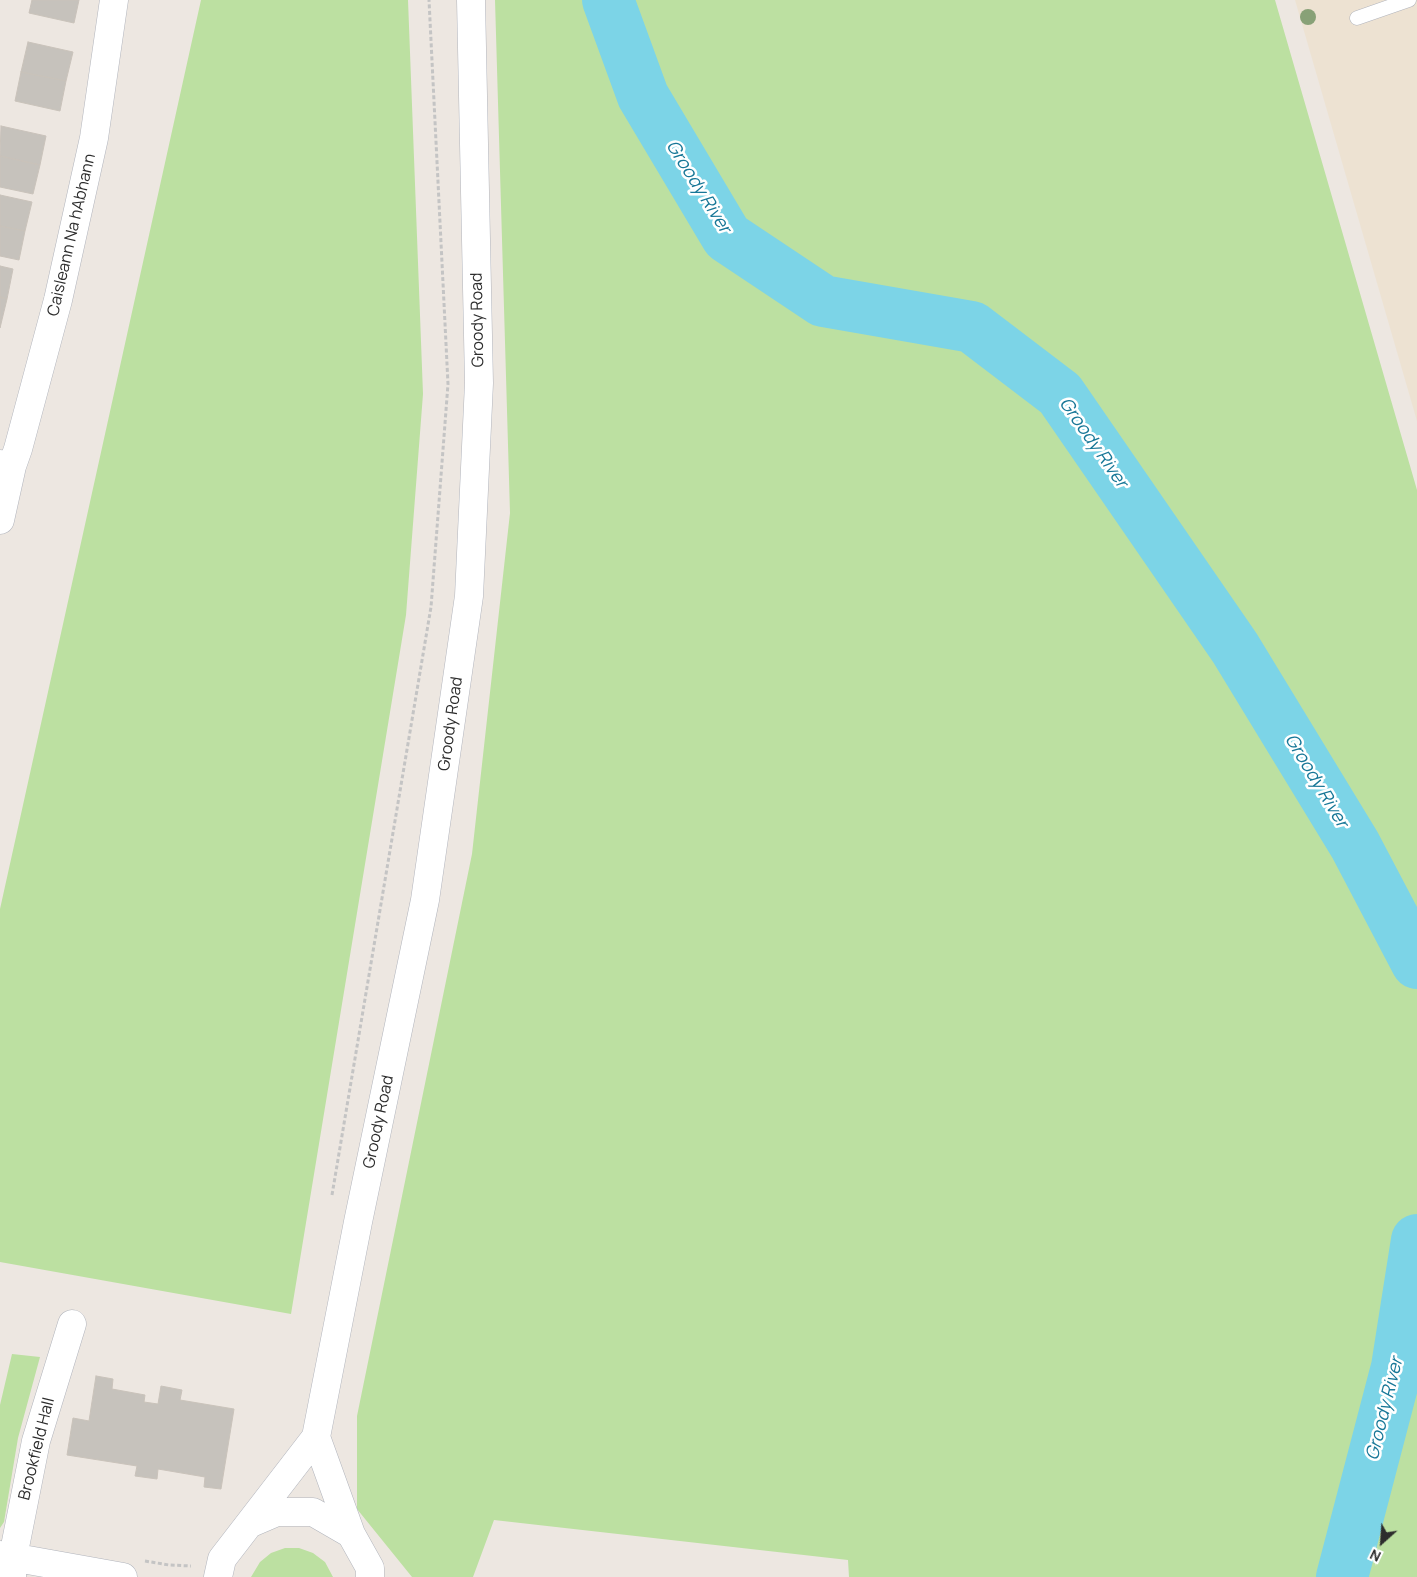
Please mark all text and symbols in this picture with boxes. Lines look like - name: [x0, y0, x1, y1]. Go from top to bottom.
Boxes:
- water label: Groody River: [661, 137, 735, 237]
- street label: Caisleann Na hAbhann: [44, 152, 100, 318]
- street label: Groody Road: [468, 272, 488, 368]
- water label: Groody River: [1054, 394, 1132, 492]
- street label: Groody Road: [435, 676, 467, 772]
- water label: Groody River: [1280, 730, 1352, 832]
- street label: Groody Road: [360, 1074, 398, 1170]
- water label: Groody River: [1362, 1355, 1408, 1463]
- street label: Brookfield Hall: [15, 1396, 59, 1502]
- north arrow: [1357, 1517, 1407, 1567]
- text: N: [1367, 1545, 1384, 1567]

